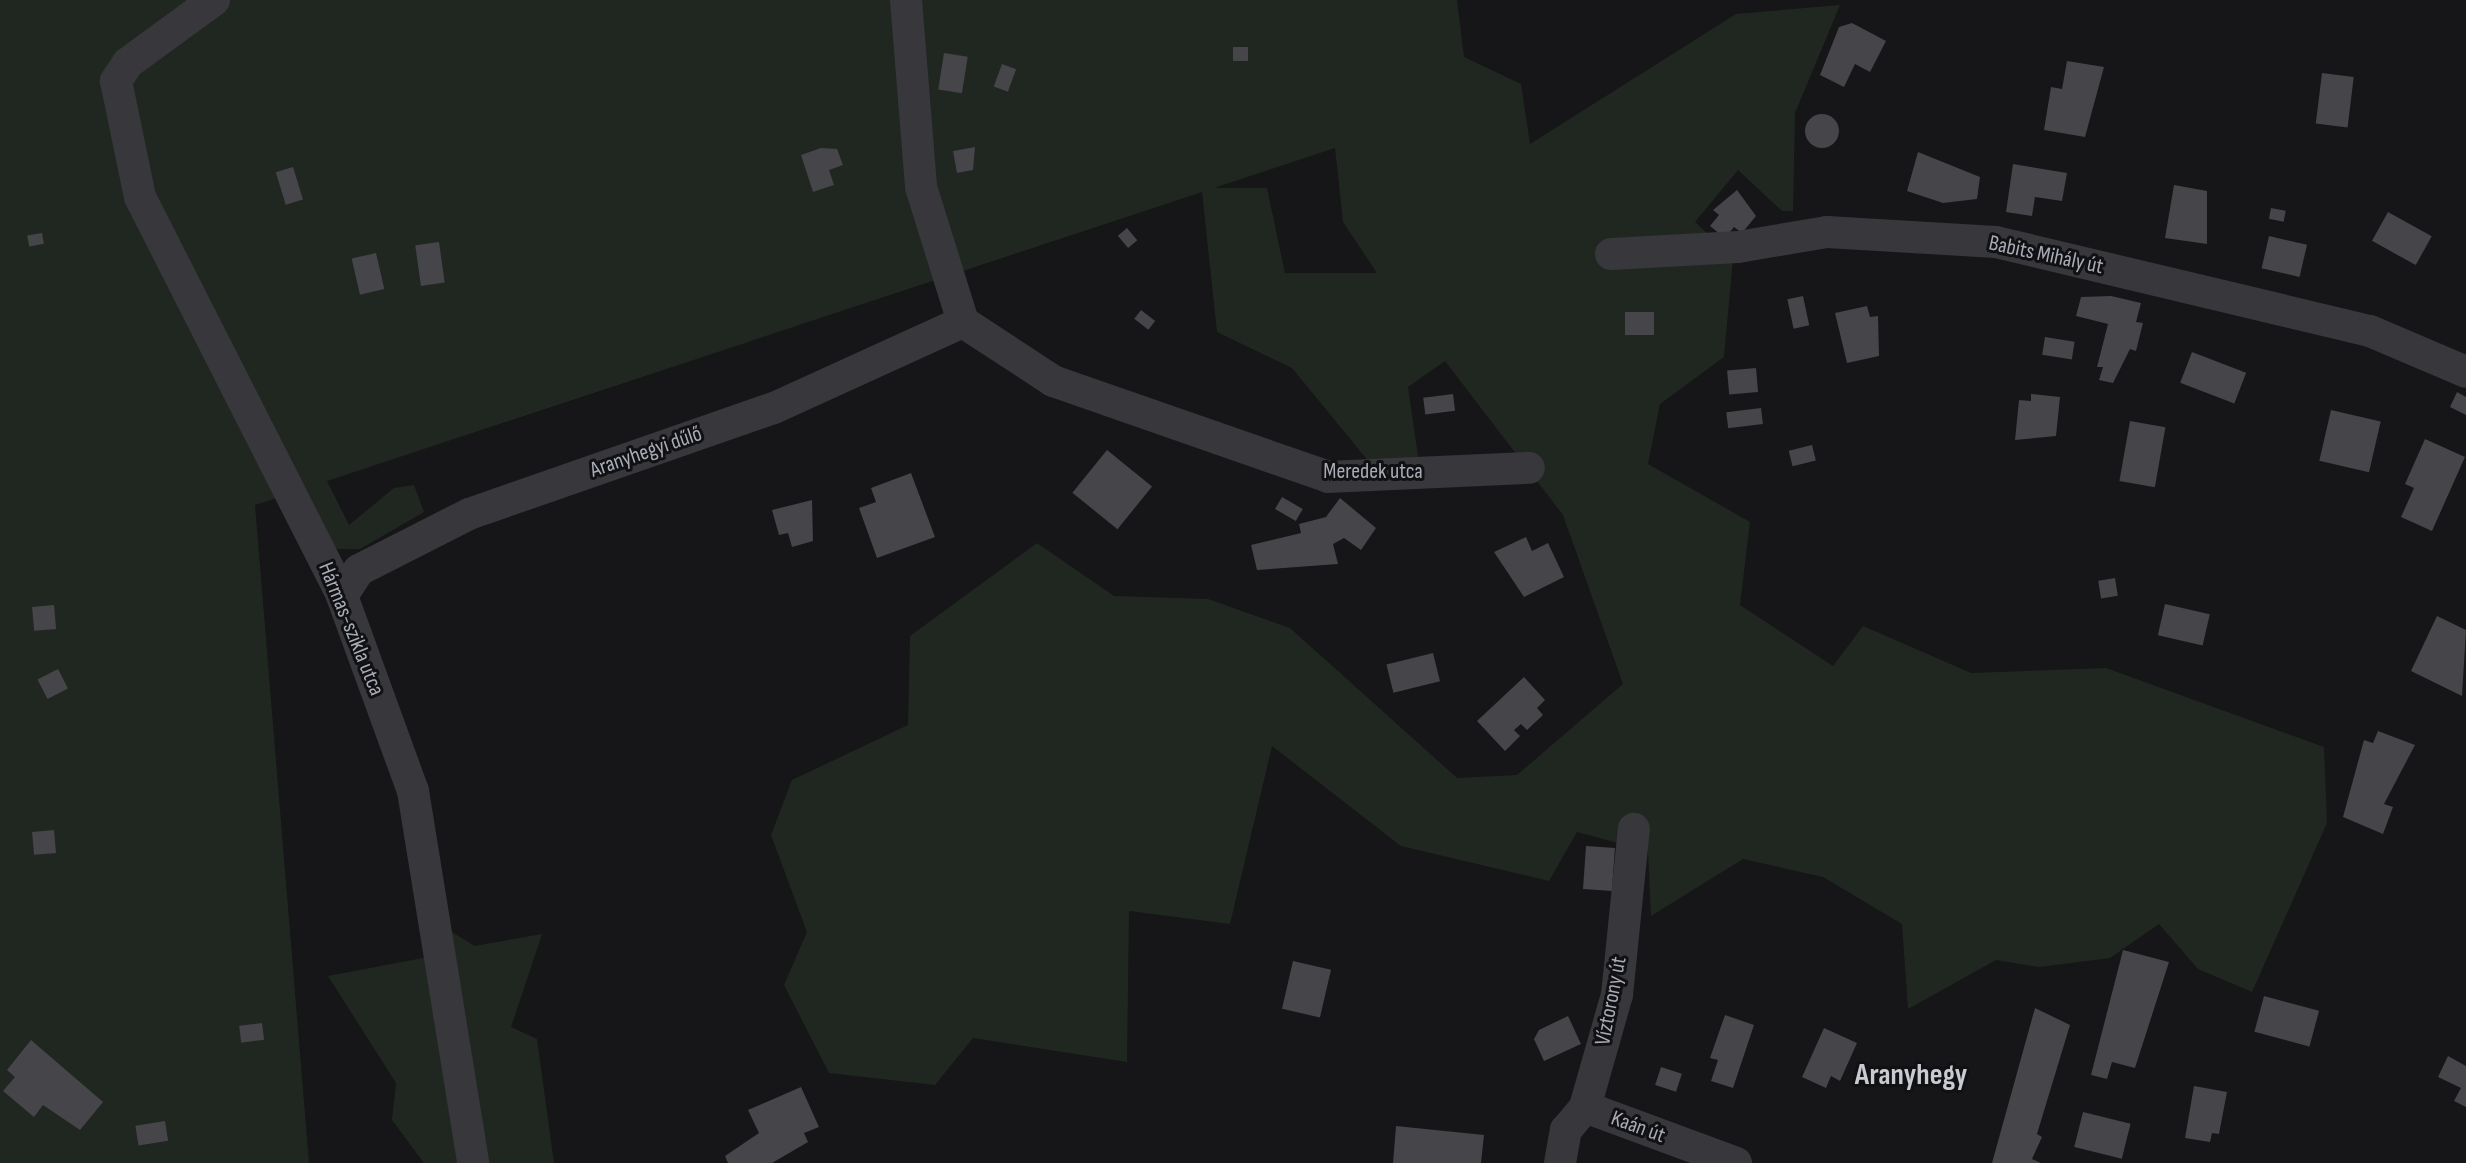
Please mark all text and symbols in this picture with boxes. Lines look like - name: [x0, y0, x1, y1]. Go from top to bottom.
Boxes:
- street label: Babits Mihály út: [1986, 230, 2106, 280]
- street label: Aranyhegyi dűlő: [587, 421, 705, 483]
- street label: Meredek utca: [1323, 459, 1423, 485]
- street label: Hármas-szikla utca: [312, 559, 390, 699]
- street label: Víztorony út: [1589, 954, 1633, 1048]
- district label: Aranyhegy: [1855, 1057, 1967, 1093]
- street label: Kaán út: [1607, 1105, 1669, 1149]

